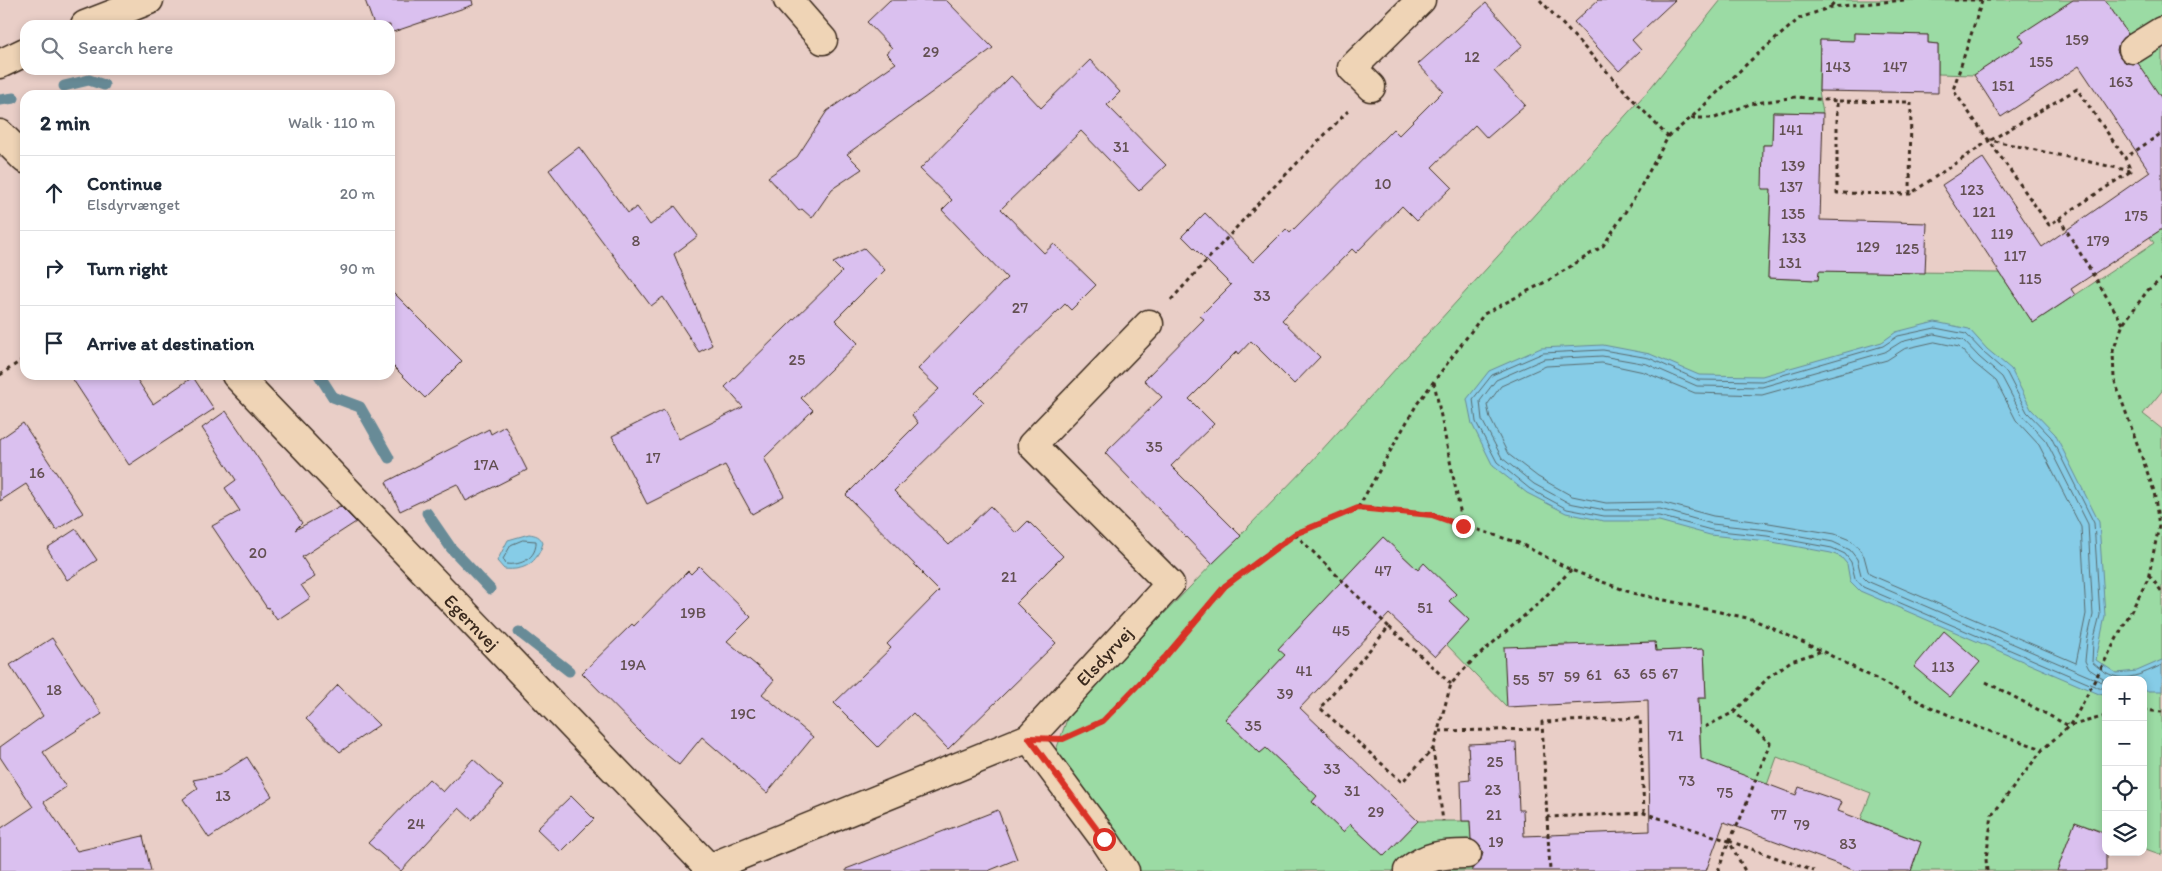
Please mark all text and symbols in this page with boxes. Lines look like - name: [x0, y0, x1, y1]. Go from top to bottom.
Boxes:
- search box: [20, 20, 395, 75]
- house number: 159: [2065, 30, 2089, 49]
- icon: search: [38, 34, 66, 62]
- text: Search here: [78, 36, 173, 59]
- house number: 29: [923, 42, 939, 61]
- house number: 12: [1464, 47, 1481, 66]
- house number: 155: [2029, 52, 2053, 71]
- house number: 143: [1825, 57, 1851, 76]
- house number: 147: [1883, 57, 1908, 76]
- house number: 163: [2109, 72, 2134, 91]
- house number: 151: [1991, 76, 2015, 95]
- text: 2 min: [40, 110, 90, 135]
- text: Walk · 110 m: [288, 113, 375, 132]
- house number: 141: [1779, 120, 1804, 139]
- house number: 31: [1113, 137, 1130, 156]
- house number: 139: [1781, 156, 1805, 175]
- text: Continue: [87, 172, 162, 195]
- house number: 10: [1374, 174, 1392, 193]
- house number: 137: [1779, 177, 1803, 196]
- icon: ahead: [40, 179, 68, 207]
- house number: 123: [1960, 180, 1985, 199]
- text: 20 m: [340, 184, 375, 203]
- text: Elsdyrvænget: [87, 195, 180, 214]
- house number: 121: [1972, 202, 1996, 221]
- house number: 135: [1781, 204, 1805, 223]
- house number: 175: [2124, 206, 2148, 225]
- house number: 119: [1990, 224, 2014, 243]
- house number: 133: [1782, 228, 1807, 247]
- house number: 8: [632, 231, 641, 250]
- house number: 179: [2086, 231, 2110, 250]
- house number: 129: [1856, 237, 1880, 256]
- house number: 125: [1895, 239, 1919, 258]
- house number: 117: [2004, 246, 2026, 265]
- house number: 131: [1778, 253, 1802, 272]
- icon: right: [40, 254, 68, 282]
- text: Turn right: [87, 257, 168, 280]
- text: 90 m: [340, 259, 375, 278]
- house number: 115: [2018, 269, 2042, 288]
- house number: 33: [1253, 286, 1271, 305]
- house number: 27: [1012, 298, 1028, 317]
- icon: arrive: [40, 329, 68, 357]
- text: Arrive at destination: [87, 332, 254, 355]
- house number: 25: [789, 350, 805, 369]
- house number: 35: [1145, 437, 1163, 456]
- house number: 17: [645, 448, 661, 467]
- house number: 17A: [473, 455, 499, 474]
- house number: 16: [29, 463, 45, 482]
- route end: [1452, 515, 1475, 538]
- house number: 20: [249, 543, 267, 562]
- house number: 47: [1374, 561, 1392, 580]
- house number: 21: [1001, 567, 1017, 586]
- street label: Egernvej: [439, 589, 504, 655]
- house number: 51: [1417, 598, 1433, 617]
- house number: 19B: [680, 603, 706, 622]
- house number: 45: [1332, 621, 1350, 640]
- street label: Elsdyrvej: [1071, 622, 1138, 691]
- house number: 19A: [620, 655, 646, 674]
- house number: 113: [1931, 657, 1955, 676]
- house number: 41: [1295, 661, 1313, 680]
- house number: 63: [1613, 664, 1631, 683]
- house number: 65: [1640, 664, 1656, 683]
- house number: 67: [1662, 664, 1678, 683]
- house number: 61: [1586, 665, 1603, 684]
- house number: 57: [1538, 667, 1554, 686]
- house number: 59: [1564, 667, 1580, 686]
- house number: 55: [1513, 670, 1529, 689]
- map controls: [2102, 676, 2147, 856]
- button: +: [2102, 676, 2147, 721]
- house number: 18: [46, 680, 62, 699]
- house number: 39: [1276, 684, 1294, 703]
- house number: 19C: [730, 704, 756, 723]
- house number: 35: [1244, 716, 1262, 735]
- button: −: [2102, 721, 2147, 766]
- house number: 71: [1668, 726, 1684, 745]
- house number: 25: [1487, 752, 1503, 771]
- house number: 33: [1323, 759, 1341, 778]
- button: locate: [2102, 766, 2147, 811]
- house number: 73: [1679, 771, 1696, 790]
- house number: 23: [1484, 780, 1502, 799]
- house number: 31: [1344, 781, 1361, 800]
- house number: 75: [1717, 783, 1733, 802]
- house number: 13: [215, 786, 231, 805]
- house number: 29: [1368, 802, 1384, 821]
- house number: 21: [1486, 805, 1502, 824]
- house number: 77: [1771, 805, 1787, 824]
- button: layers: [2102, 811, 2147, 856]
- house number: 24: [407, 814, 425, 833]
- house number: 79: [1794, 815, 1810, 834]
- route start: [1093, 828, 1116, 851]
- house number: 19: [1488, 832, 1504, 851]
- house number: 83: [1839, 834, 1857, 853]

